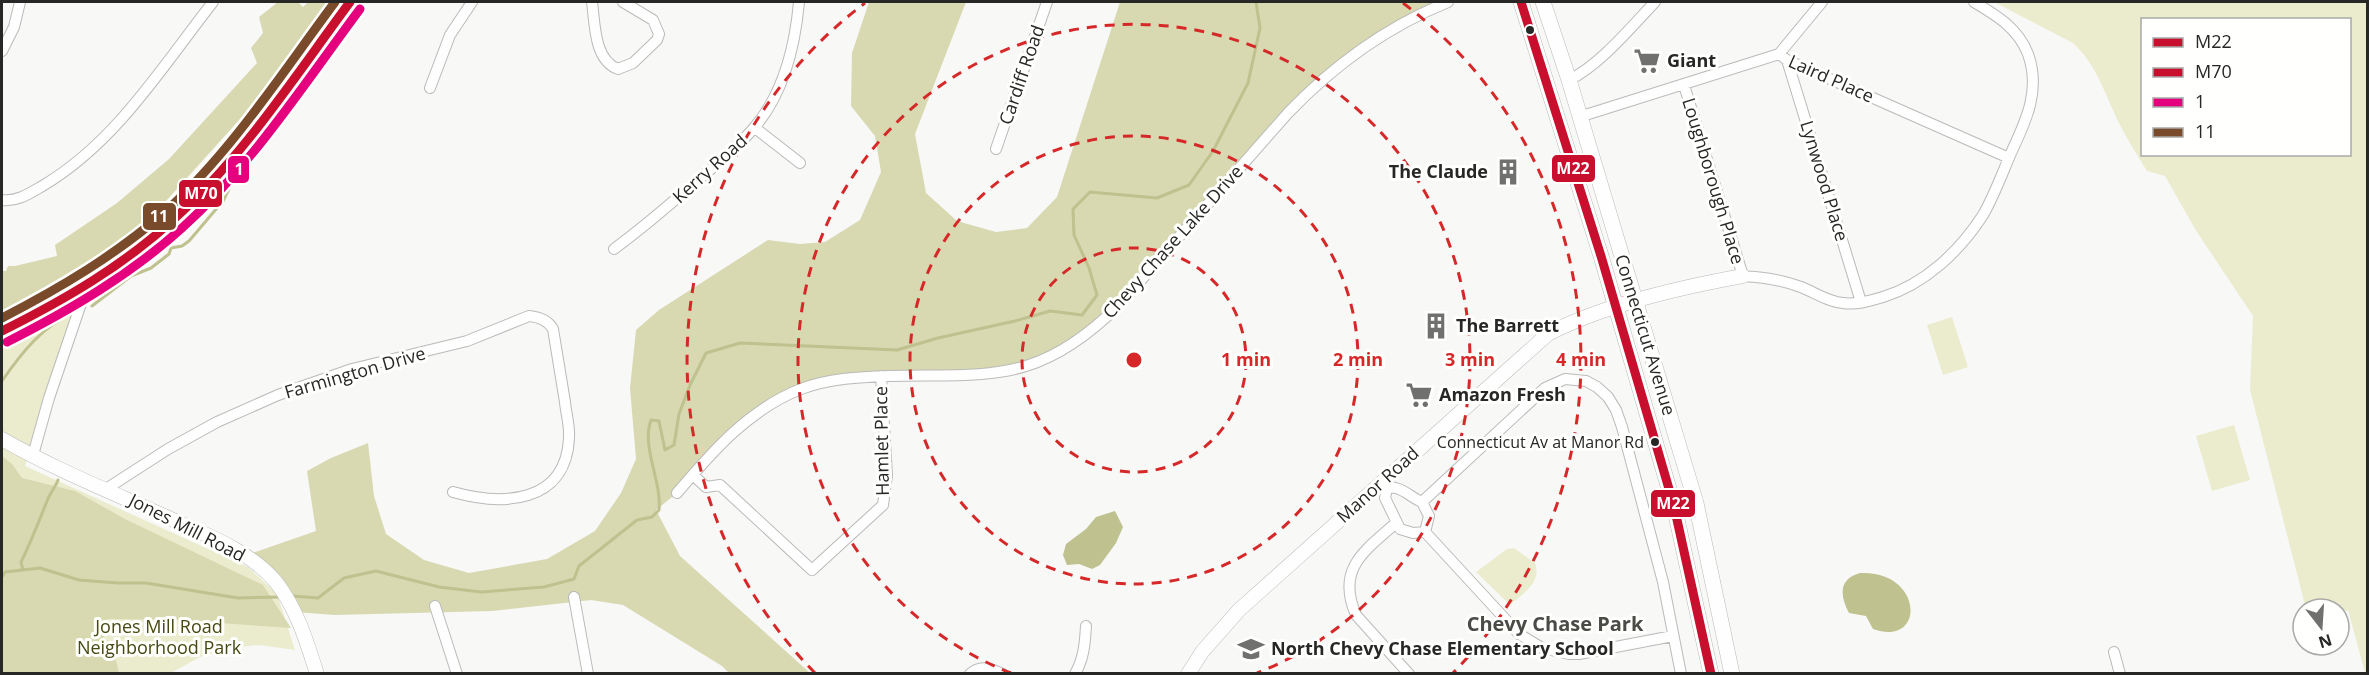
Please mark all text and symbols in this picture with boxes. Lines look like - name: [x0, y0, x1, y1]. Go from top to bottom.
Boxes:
- legend: [2141, 18, 2351, 156]
- street label: Cardiff Road: [993, 22, 1049, 128]
- unlabelled marker: [1524, 24, 1536, 36]
- text: M22: [2195, 29, 2232, 53]
- supermarket icon: Giant: [1632, 46, 1662, 76]
- place label: Giant: [1667, 48, 1716, 72]
- street label: Laird Place: [1785, 49, 1878, 108]
- text: M70: [2195, 59, 2232, 83]
- text: 1: [2195, 89, 2205, 113]
- street label: Loughborough Place: [1677, 95, 1751, 267]
- street label: Lynwood Place: [1795, 117, 1855, 244]
- text: 11: [2195, 119, 2216, 143]
- street label: Kerry Road: [667, 128, 752, 208]
- line badge: M22: [1551, 154, 1596, 183]
- line badge: 1: [227, 155, 250, 184]
- building icon: The Claude: [1493, 157, 1523, 187]
- text: M22: [1556, 157, 1590, 179]
- text: 1: [234, 158, 244, 180]
- place label: The Claude: [1389, 159, 1488, 183]
- street label: Chevy Chase Lake Drive: [1097, 160, 1248, 323]
- line badge: M70: [178, 179, 223, 208]
- text: M70: [184, 182, 218, 204]
- line badge: 11: [142, 202, 177, 231]
- text: 11: [150, 205, 168, 227]
- street label: Connecticut Avenue: [1610, 251, 1682, 418]
- building icon: The Barrett: [1421, 311, 1451, 341]
- place label: The Barrett: [1456, 313, 1559, 337]
- street label: Farmington Drive: [281, 340, 428, 404]
- text: 1 min: [1221, 347, 1271, 371]
- text: 2 min: [1333, 347, 1383, 371]
- text: 3 min: [1445, 347, 1495, 371]
- text: 4 min: [1556, 347, 1606, 371]
- centre of rings: [1124, 350, 1144, 370]
- supermarket icon: Amazon Fresh: [1404, 380, 1434, 410]
- place label: Amazon Fresh: [1439, 382, 1566, 406]
- street label: Hamlet Place: [868, 386, 894, 496]
- place label: Connecticut Av at Manor Rd: [1437, 431, 1644, 453]
- marker: Connecticut Av at Manor Rd: [1649, 436, 1661, 448]
- street label: Manor Road: [1331, 441, 1424, 528]
- street label: Jones Mill Road: [123, 487, 250, 567]
- line badge: M22: [1650, 489, 1696, 518]
- text: M22: [1656, 492, 1690, 514]
- north arrow: [2291, 597, 2351, 657]
- district label: Chevy Chase Park: [1467, 610, 1644, 637]
- park label: Jones Mill Road Neighborhood Park: [77, 614, 242, 659]
- text: N: [2316, 629, 2335, 654]
- school or university icon: North Chevy Chase Elementary School: [1236, 634, 1266, 664]
- place label: North Chevy Chase Elementary School: [1271, 636, 1614, 660]

